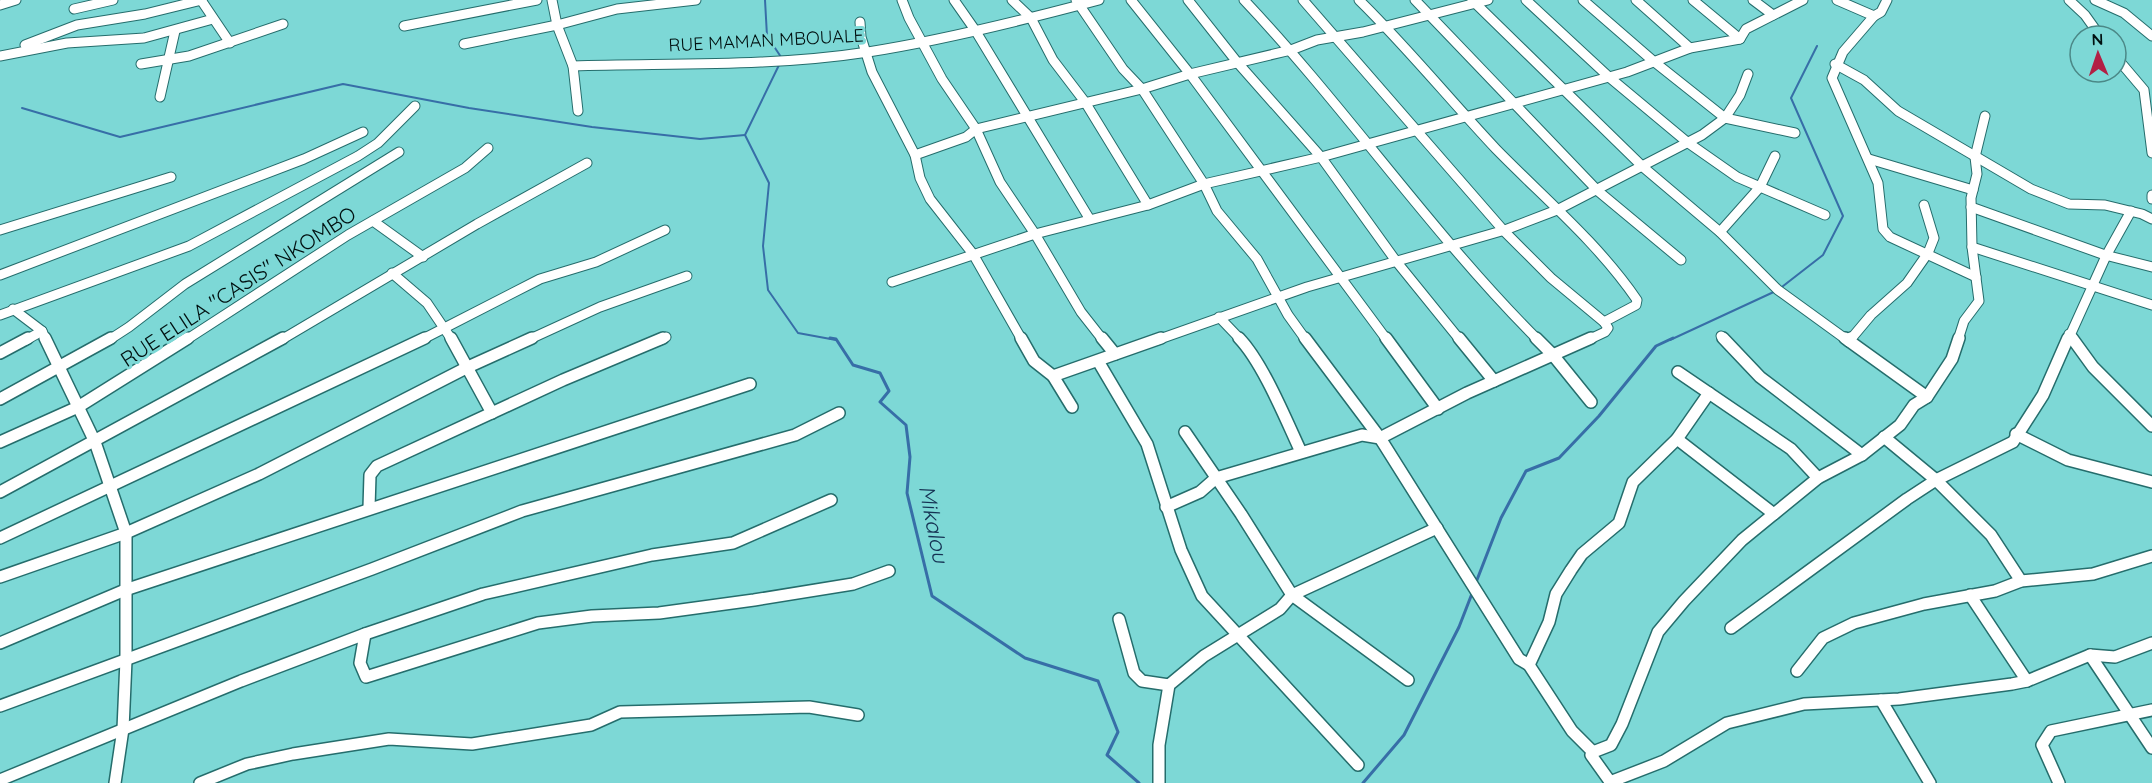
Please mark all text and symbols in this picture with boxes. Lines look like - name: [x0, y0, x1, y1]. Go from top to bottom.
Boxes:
- street label: RUE MAMAN MBOUALE: [668, 23, 864, 57]
- north arrow: [2068, 24, 2128, 84]
- text: N: [2091, 29, 2104, 49]
- street label: RUE ELILA "CASIS" NKOMBO: [115, 200, 361, 372]
- water label: Mikalou: [913, 483, 956, 567]

